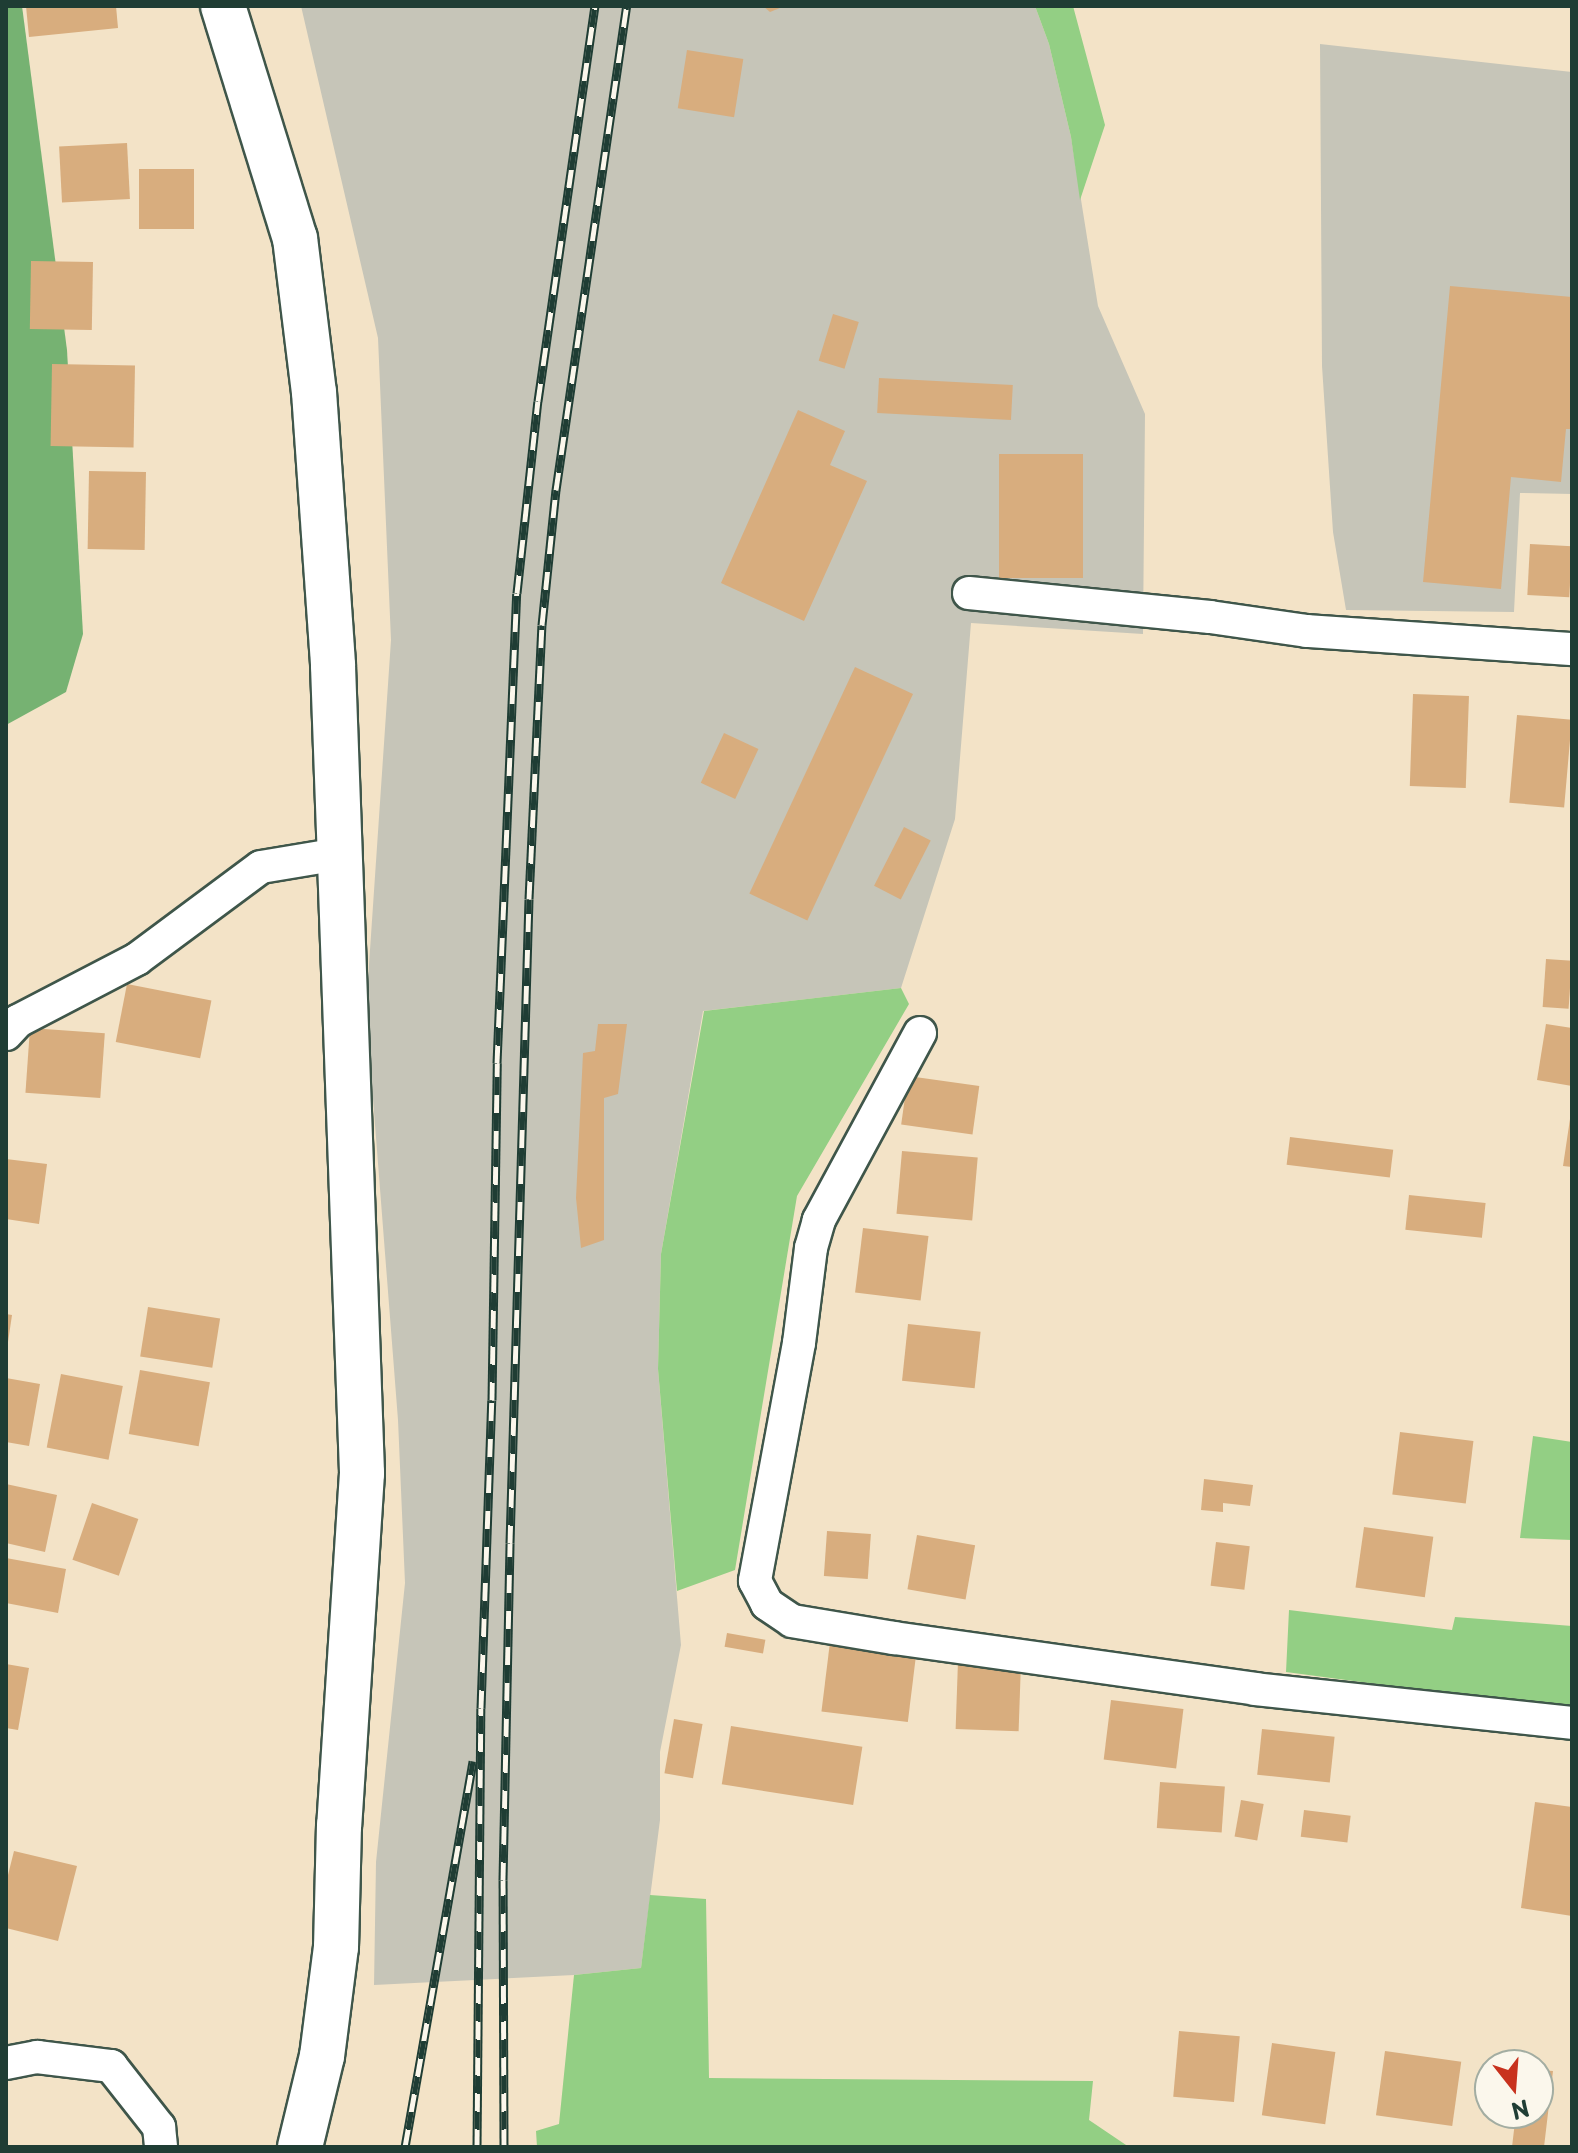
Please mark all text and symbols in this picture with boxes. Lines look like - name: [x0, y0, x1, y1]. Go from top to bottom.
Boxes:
- north arrow: [1474, 2049, 1554, 2129]
- text: N: [1507, 2092, 1534, 2129]

